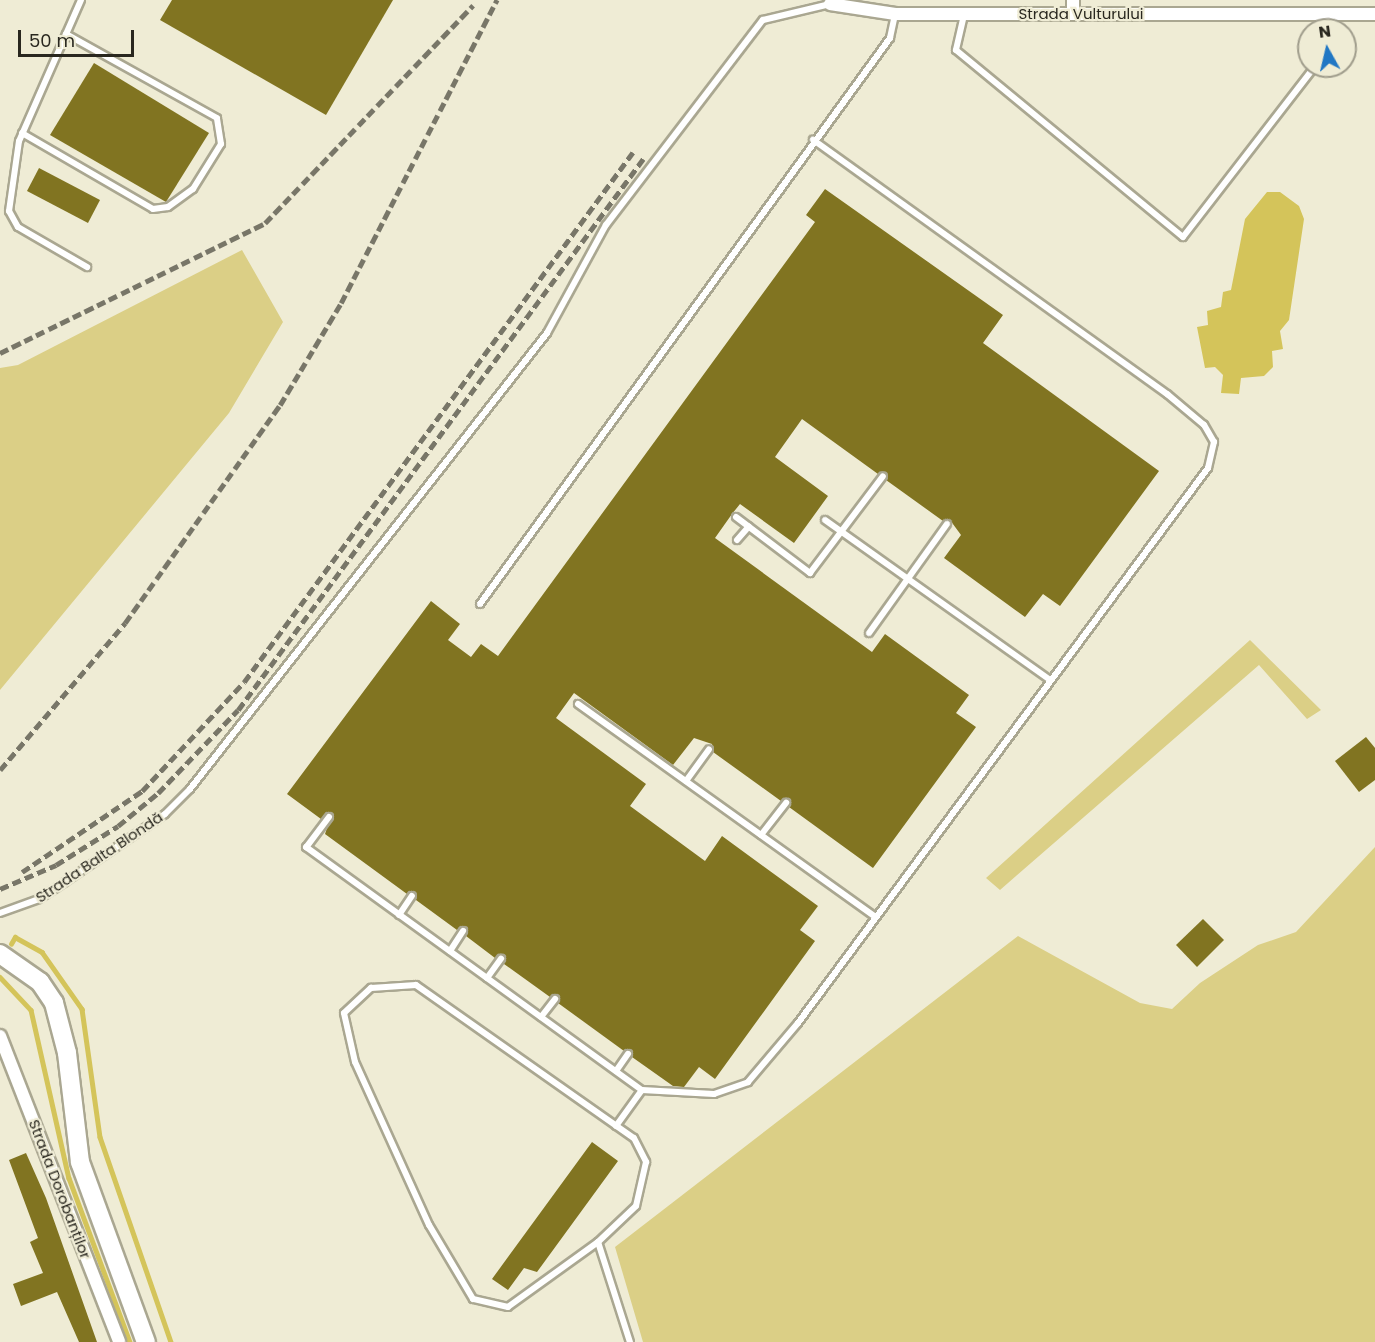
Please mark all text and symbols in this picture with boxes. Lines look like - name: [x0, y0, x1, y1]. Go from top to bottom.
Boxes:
- street label: Strada Vulturului: [1019, 5, 1143, 23]
- scale bar: [21, 18, 136, 56]
- north arrow: [1297, 18, 1357, 78]
- text: N: [1317, 19, 1332, 44]
- text: 50 m: [29, 28, 75, 53]
- street label: Strada Balta Blondă: [32, 808, 166, 906]
- street label: Strada Dorobanților: [25, 1117, 95, 1261]

